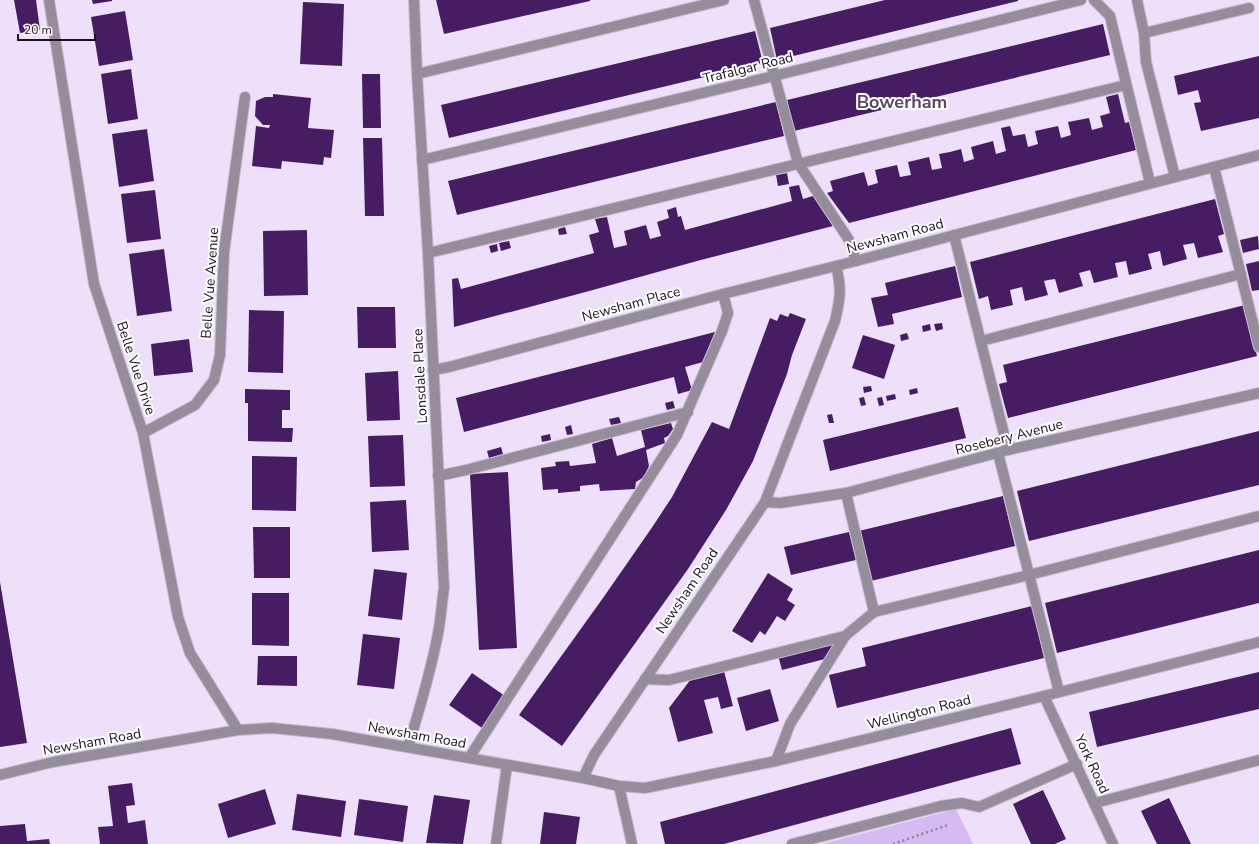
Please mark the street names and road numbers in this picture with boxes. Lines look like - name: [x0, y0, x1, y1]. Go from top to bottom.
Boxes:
- street label: Trafalgar Road: [701, 48, 795, 88]
- street label: Newsham Road: [844, 214, 946, 258]
- street label: Belle Vue Avenue: [197, 227, 223, 339]
- street label: Newsham Place: [580, 282, 682, 326]
- street label: Belle Vue Drive: [112, 319, 160, 417]
- street label: Lonsdale Place: [408, 328, 432, 424]
- street label: Rosebery Avenue: [953, 414, 1065, 460]
- street label: Newsham Road: [651, 544, 723, 638]
- street label: Wellington Road: [865, 690, 973, 734]
- street label: Newsham Road: [366, 717, 468, 753]
- street label: Newsham Road: [41, 724, 143, 760]
- street label: York Road: [1070, 730, 1114, 797]

